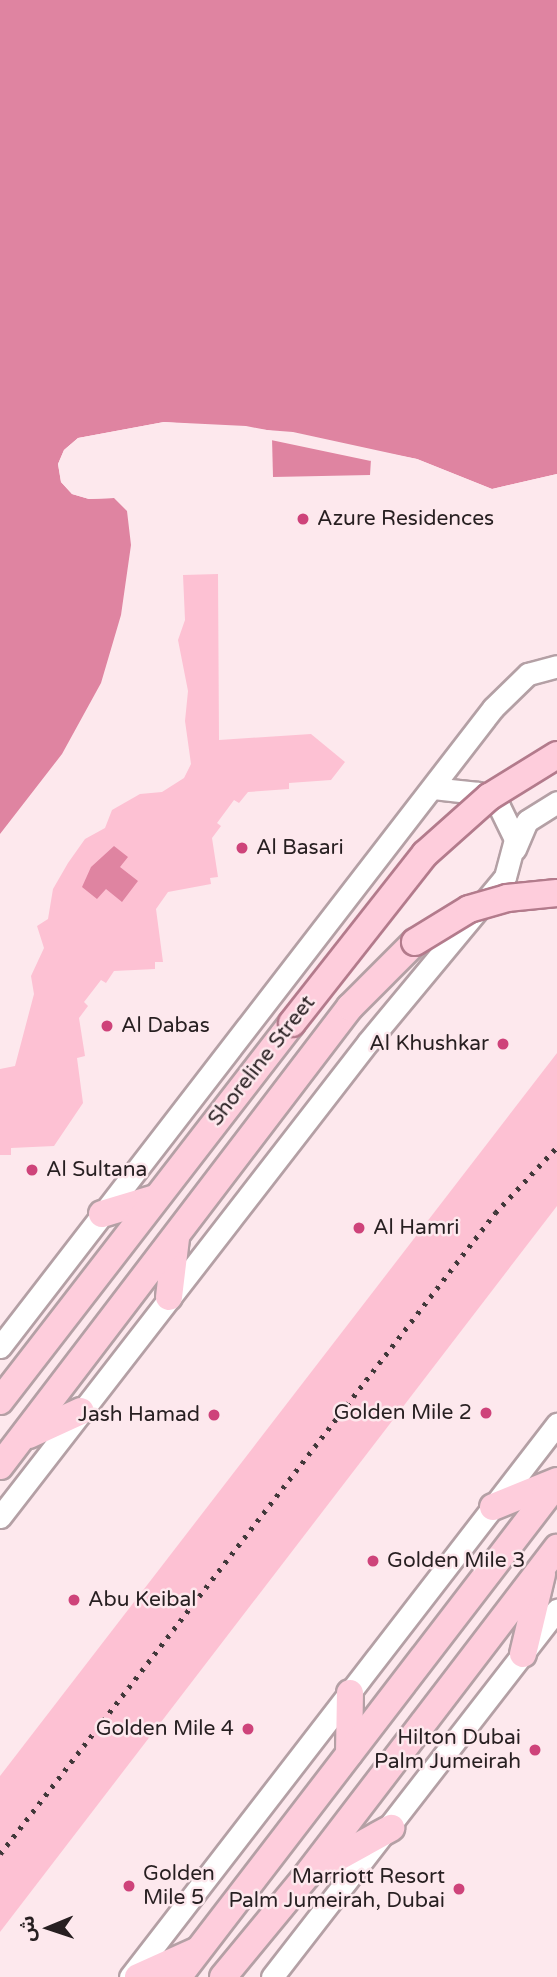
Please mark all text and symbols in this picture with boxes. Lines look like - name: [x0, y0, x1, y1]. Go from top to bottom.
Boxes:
- place label: Azure Residences: [317, 506, 494, 532]
- marker: Azure Residences: [295, 511, 311, 527]
- place label: Al Basari: [256, 835, 344, 861]
- marker: Al Basari: [234, 840, 250, 856]
- street label: Shoreline Street: [203, 991, 321, 1131]
- place label: Al Dabas: [121, 1013, 210, 1039]
- marker: Al Dabas: [99, 1018, 115, 1034]
- place label: Al Khushkar: [369, 1031, 489, 1057]
- marker: Al Khushkar: [495, 1036, 511, 1052]
- place label: Al Sultana: [46, 1157, 147, 1183]
- marker: Al Sultana: [24, 1162, 40, 1178]
- place label: Al Hamri: [373, 1215, 459, 1241]
- marker: Al Hamri: [351, 1220, 367, 1236]
- place label: Golden Mile 2: [334, 1400, 472, 1426]
- place label: Jash Hamad: [78, 1402, 200, 1428]
- marker: Golden Mile 2: [478, 1405, 494, 1421]
- marker: Jash Hamad: [206, 1407, 222, 1423]
- place label: Golden Mile 3: [387, 1548, 525, 1574]
- marker: Golden Mile 3: [365, 1553, 381, 1569]
- place label: Abu Keibal: [88, 1587, 197, 1613]
- marker: Abu Keibal: [66, 1592, 82, 1608]
- place label: Golden Mile 4: [96, 1716, 234, 1742]
- marker: Golden Mile 4: [240, 1721, 256, 1737]
- place label: Hilton Dubai Palm Jumeirah: [374, 1725, 521, 1775]
- marker: Hilton Dubai Palm Jumeirah: [527, 1742, 543, 1758]
- place label: Golden Mile 5: [143, 1861, 215, 1911]
- place label: Marriott Resort Palm Jumeirah, Dubai: [228, 1864, 445, 1914]
- marker: Golden Mile 5: [121, 1878, 137, 1894]
- marker: Marriott Resort Palm Jumeirah, Dubai: [451, 1881, 467, 1897]
- north arrow: [14, 1893, 84, 1963]
- text: ش: [17, 1915, 39, 1942]

